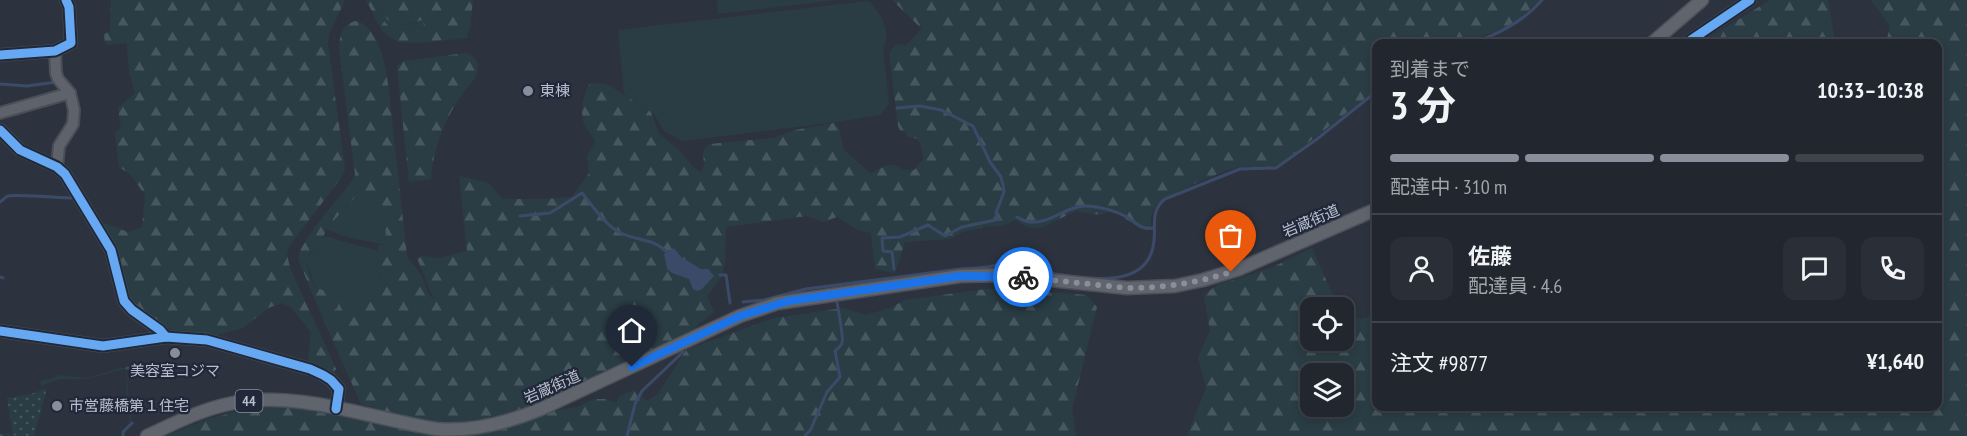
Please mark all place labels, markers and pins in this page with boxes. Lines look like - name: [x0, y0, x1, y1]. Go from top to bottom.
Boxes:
- place label: 東棟: [540, 81, 570, 100]
- marker: 東棟: [521, 84, 535, 98]
- pin: [1205, 210, 1256, 272]
- pin: [606, 305, 657, 367]
- marker: 美容室コジマ: [168, 346, 182, 360]
- place label: 美容室コジマ: [130, 361, 220, 380]
- place label: 市営藤橋第１住宅: [69, 396, 189, 415]
- marker: 市営藤橋第１住宅: [50, 399, 64, 413]

